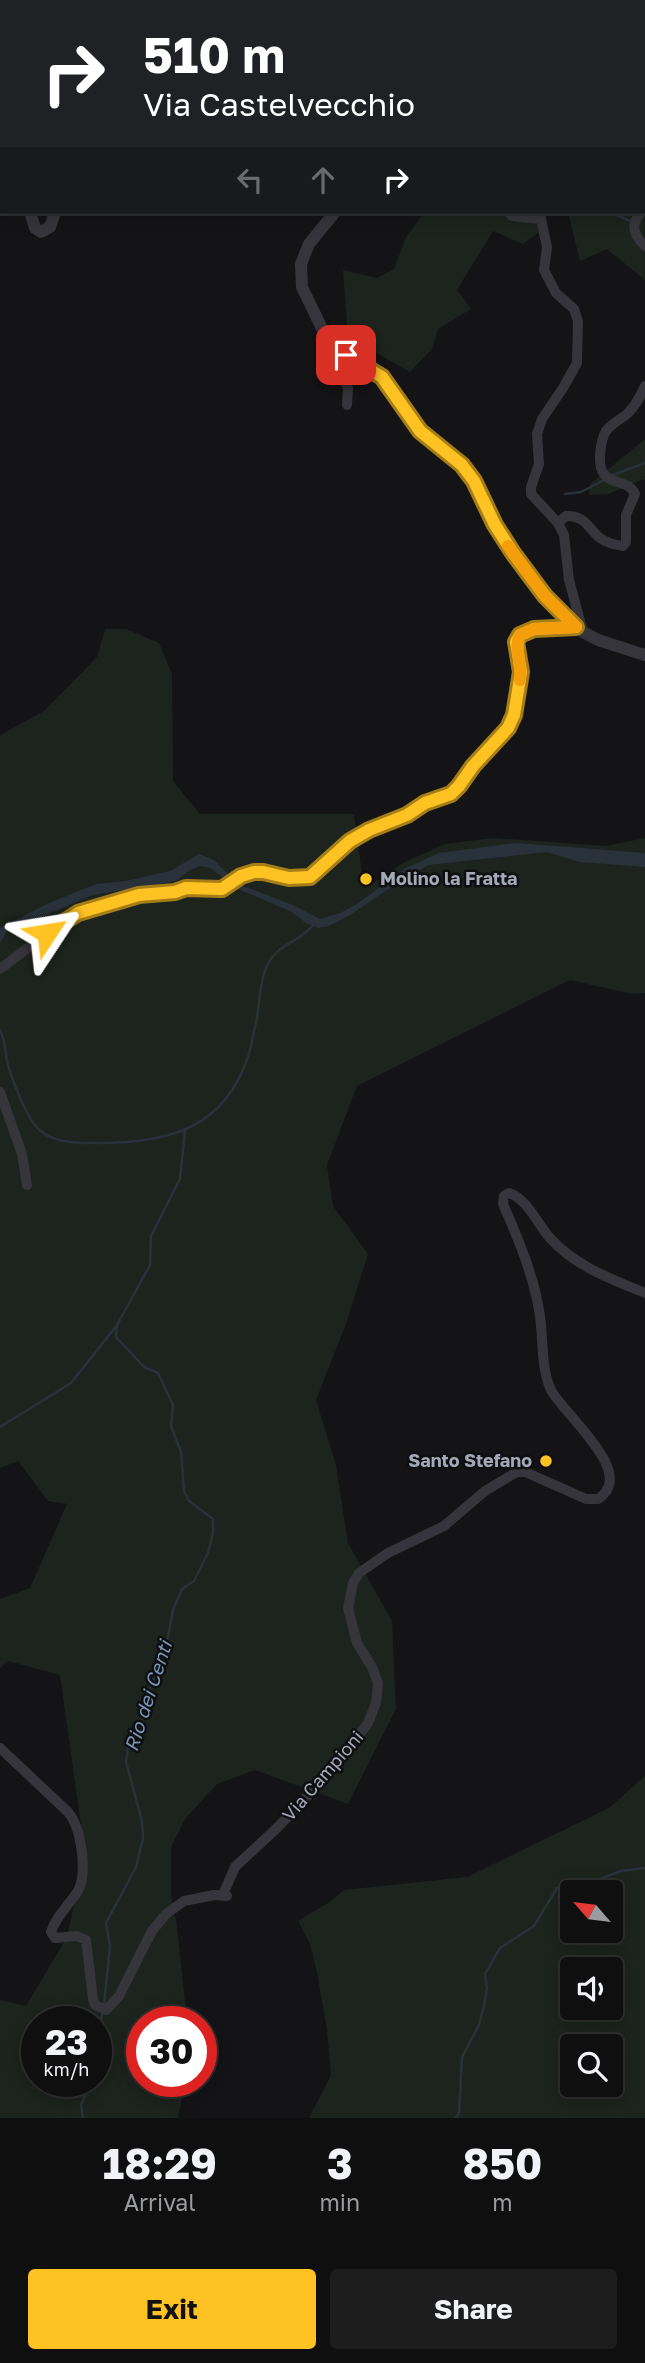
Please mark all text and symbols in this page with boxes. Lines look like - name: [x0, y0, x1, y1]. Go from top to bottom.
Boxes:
- text: 510 m: [143, 25, 285, 84]
- icon: right: [28, 28, 119, 119]
- text: Via Castelvecchio: [143, 85, 415, 123]
- icon: left: [231, 161, 269, 199]
- icon: ahead: [304, 161, 342, 199]
- icon: right: [377, 161, 415, 199]
- pin: [316, 325, 376, 385]
- icon: arrive: [327, 336, 365, 374]
- place label: Molino la Fratta: [380, 867, 518, 889]
- marker: Molino la Fratta: [358, 871, 374, 887]
- position arrow: [10, 896, 84, 970]
- place label: Santo Stefano: [408, 1449, 532, 1471]
- marker: Santo Stefano: [538, 1453, 554, 1469]
- water label: Rio dei Centi: [119, 1636, 177, 1754]
- street label: Via Campioni: [277, 1726, 367, 1825]
- north arrow: [560, 1880, 623, 1942]
- map controls: [560, 1880, 623, 2097]
- button: sound: [560, 1957, 623, 2020]
- speed limit sign: 30: [126, 2006, 217, 2097]
- text: 23: [45, 2021, 88, 2063]
- button: search: [560, 2034, 623, 2097]
- text: km/h: [44, 2058, 89, 2080]
- text: 18:29: [103, 2138, 217, 2188]
- text: 3: [327, 2138, 353, 2188]
- text: 850: [463, 2138, 542, 2188]
- text: Arrival: [124, 2188, 196, 2216]
- text: min: [319, 2188, 360, 2216]
- text: m: [492, 2188, 513, 2216]
- button: Exit: [28, 2269, 316, 2349]
- button: Share: [330, 2269, 617, 2349]

